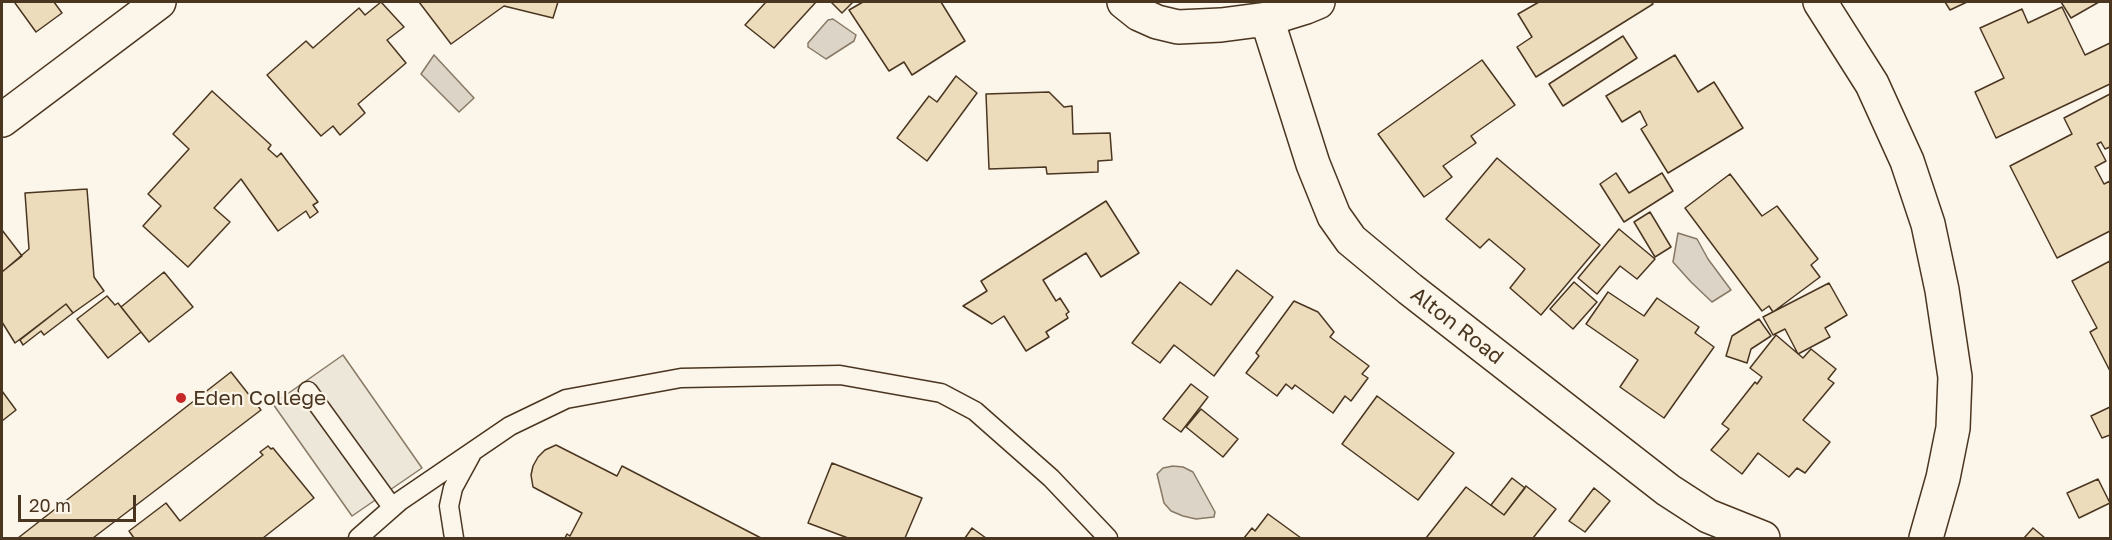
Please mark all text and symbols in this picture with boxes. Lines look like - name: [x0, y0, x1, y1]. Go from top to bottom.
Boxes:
- street label: Alton Road: [1406, 282, 1508, 370]
- place label: Eden College: [193, 385, 326, 411]
- marker: Eden College: [174, 391, 188, 405]
- scale bar: [21, 483, 140, 521]
- text: 20 m: [29, 494, 71, 516]

